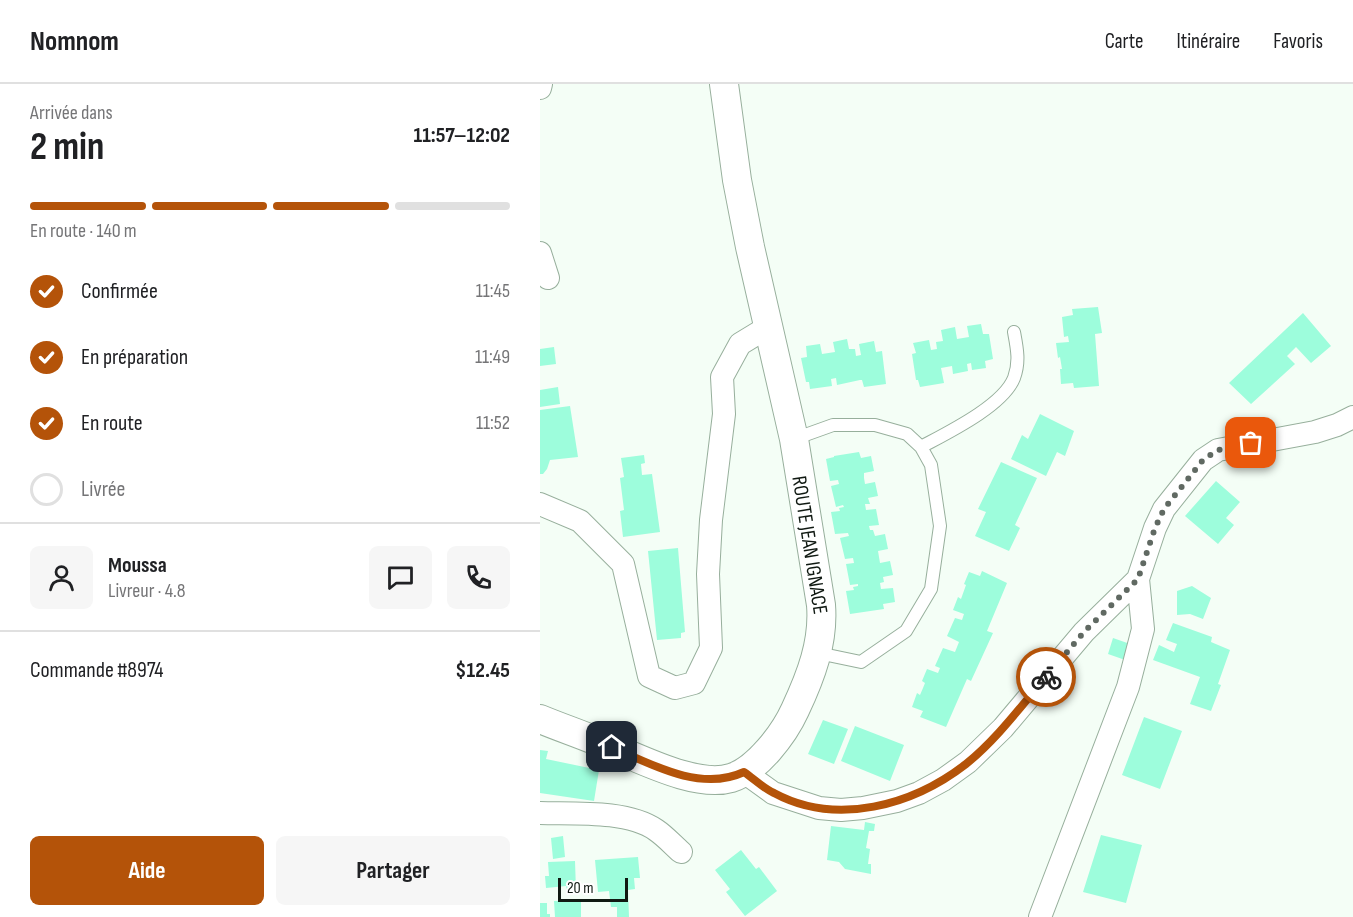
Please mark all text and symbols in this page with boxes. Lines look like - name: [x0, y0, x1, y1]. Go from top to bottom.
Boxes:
- text: Nomnom: [30, 25, 119, 58]
- text: Carte: [1105, 29, 1144, 54]
- text: Itinéraire: [1177, 29, 1240, 54]
- text: Favoris: [1273, 29, 1323, 54]
- text: Arrivée dans: [30, 101, 113, 125]
- text: 11:57–12:02: [414, 122, 510, 149]
- text: 2 min: [30, 124, 104, 171]
- text: En route · 140 m: [30, 219, 137, 243]
- icon: check: [30, 275, 63, 308]
- text: Confirmée: [81, 278, 158, 305]
- text: 11:45: [476, 279, 510, 303]
- icon: check: [30, 341, 63, 374]
- text: En préparation: [81, 344, 188, 371]
- text: 11:49: [475, 345, 510, 369]
- icon: check: [30, 407, 63, 440]
- text: En route: [81, 410, 143, 437]
- text: 11:52: [476, 411, 510, 435]
- pin: [1225, 417, 1276, 468]
- icon: bag: [1234, 426, 1267, 459]
- street label: ROUTE JEAN IGNACE: [786, 474, 833, 616]
- text: Livrée: [81, 476, 125, 503]
- button: person: [30, 546, 93, 609]
- button: chat: [369, 546, 432, 609]
- button: phone: [447, 546, 510, 609]
- text: Moussa: [108, 552, 167, 579]
- text: Livreur · 4.8: [108, 579, 186, 603]
- courier: [1016, 647, 1076, 707]
- text: Commande #8974: [30, 657, 164, 684]
- text: $12.45: [455, 657, 510, 684]
- icon: bike: [1030, 661, 1063, 694]
- pin: [586, 721, 637, 772]
- icon: home: [595, 730, 628, 763]
- button: Aide: [30, 836, 264, 905]
- button: Partager: [276, 836, 510, 905]
- scale bar: [558, 875, 628, 902]
- text: 20 m: [567, 879, 594, 898]

